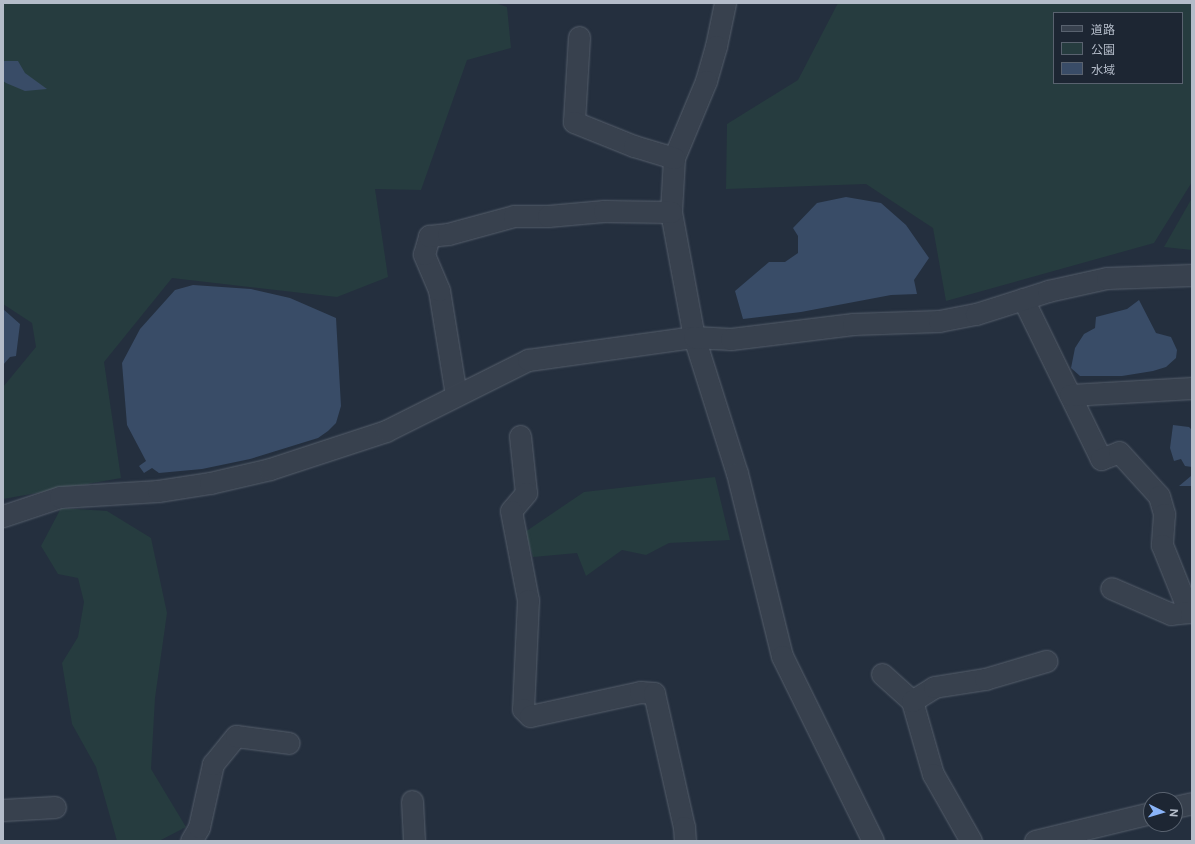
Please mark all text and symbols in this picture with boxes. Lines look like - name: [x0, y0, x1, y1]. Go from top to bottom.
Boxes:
- legend: [1053, 12, 1183, 84]
- text: 道路: [1091, 23, 1115, 37]
- text: 公園: [1091, 43, 1115, 57]
- text: 水域: [1091, 63, 1115, 77]
- north arrow: [1143, 792, 1183, 832]
- text: N: [1168, 808, 1180, 818]

